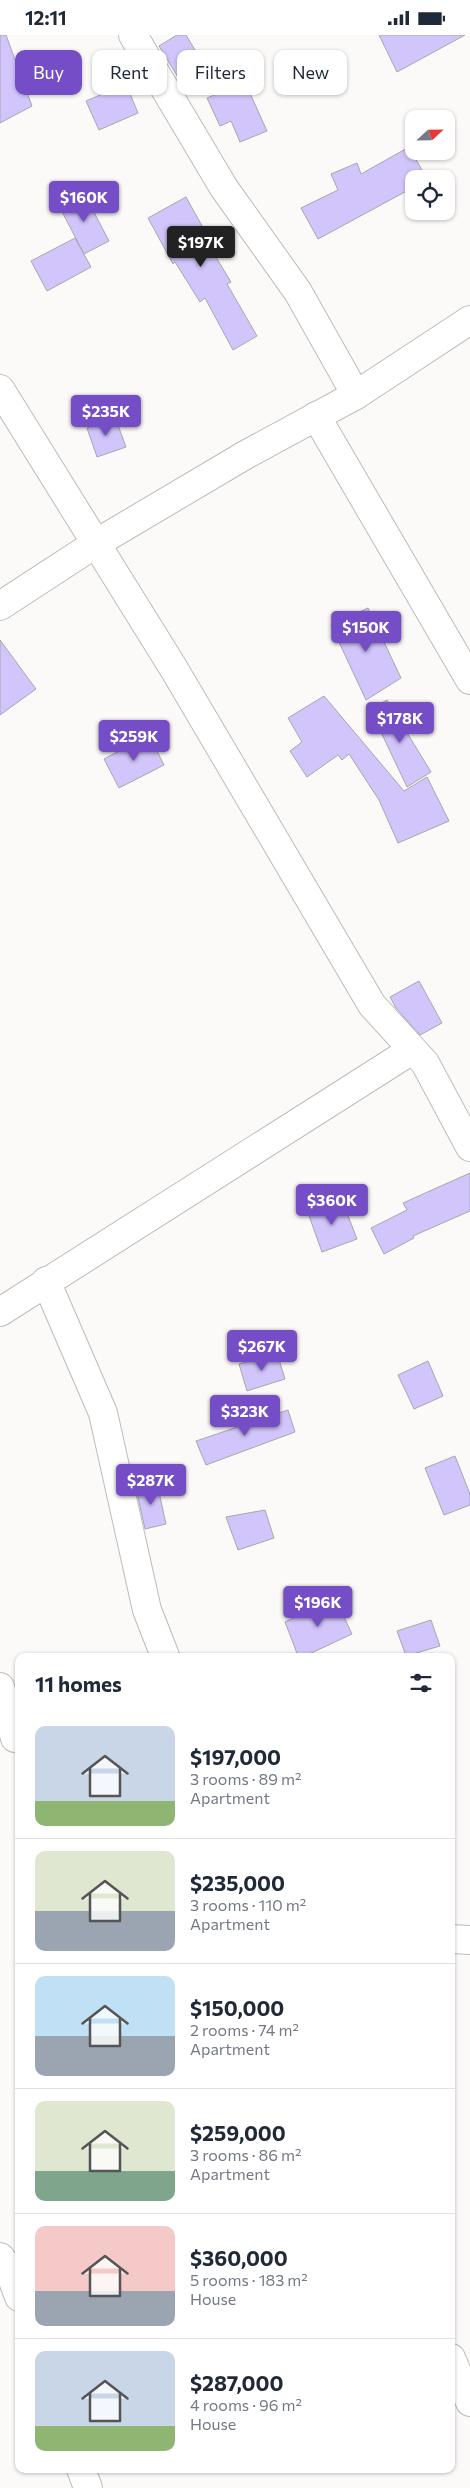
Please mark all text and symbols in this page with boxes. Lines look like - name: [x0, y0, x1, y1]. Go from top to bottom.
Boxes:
- text: 12:11: [25, 6, 67, 29]
- chip: Buy: [15, 50, 82, 95]
- chip: Rent: [92, 50, 167, 95]
- chip: Filters: [177, 50, 264, 95]
- chip: New: [274, 50, 347, 95]
- north arrow: [405, 110, 455, 160]
- map controls: [405, 110, 455, 220]
- button: locate: [405, 170, 455, 220]
- pin: $160K: [49, 181, 119, 223]
- text: $160K: [60, 187, 108, 206]
- pin: $197K: [166, 225, 236, 268]
- text: $197K: [178, 232, 224, 251]
- pin: $235K: [71, 395, 141, 437]
- text: $235K: [82, 401, 130, 420]
- pin: $150K: [331, 611, 401, 653]
- text: $150K: [342, 617, 390, 636]
- pin: $178K: [365, 701, 435, 744]
- text: $178K: [377, 708, 423, 727]
- pin: $259K: [99, 719, 169, 762]
- text: $259K: [110, 726, 158, 745]
- pin: $360K: [297, 1183, 367, 1226]
- text: $360K: [307, 1190, 357, 1209]
- pin: $267K: [227, 1329, 297, 1372]
- text: $267K: [238, 1336, 286, 1355]
- pin: $323K: [210, 1395, 280, 1437]
- text: $323K: [221, 1401, 269, 1420]
- pin: $287K: [116, 1463, 186, 1506]
- text: $287K: [127, 1470, 175, 1489]
- pin: $196K: [283, 1585, 353, 1628]
- text: $196K: [294, 1592, 342, 1611]
- icon: filters: [407, 1669, 435, 1697]
- text: 11 homes: [35, 1671, 122, 1696]
- text: $197,000: [190, 1744, 281, 1769]
- icon: home: [75, 1746, 135, 1806]
- text: 3 rooms · 89 m²: [190, 1769, 301, 1788]
- text: Apartment: [190, 1788, 270, 1807]
- text: $235,000: [190, 1870, 285, 1895]
- icon: home: [75, 1871, 135, 1931]
- text: 3 rooms · 110 m²: [190, 1895, 306, 1914]
- text: Apartment: [190, 1914, 270, 1933]
- text: $150,000: [190, 1995, 284, 2020]
- icon: home: [75, 1996, 135, 2056]
- text: 2 rooms · 74 m²: [190, 2020, 299, 2039]
- text: Apartment: [190, 2039, 270, 2058]
- text: $259,000: [190, 2120, 286, 2145]
- icon: home: [75, 2121, 135, 2181]
- text: 3 rooms · 86 m²: [190, 2145, 301, 2164]
- text: Apartment: [190, 2164, 270, 2183]
- text: $360,000: [190, 2245, 288, 2270]
- icon: home: [75, 2246, 135, 2306]
- text: 5 rooms · 183 m²: [190, 2270, 308, 2289]
- text: House: [190, 2289, 236, 2308]
- text: $287,000: [190, 2370, 283, 2395]
- icon: home: [75, 2371, 135, 2431]
- text: 4 rooms · 96 m²: [190, 2395, 302, 2414]
- text: House: [190, 2414, 236, 2433]

